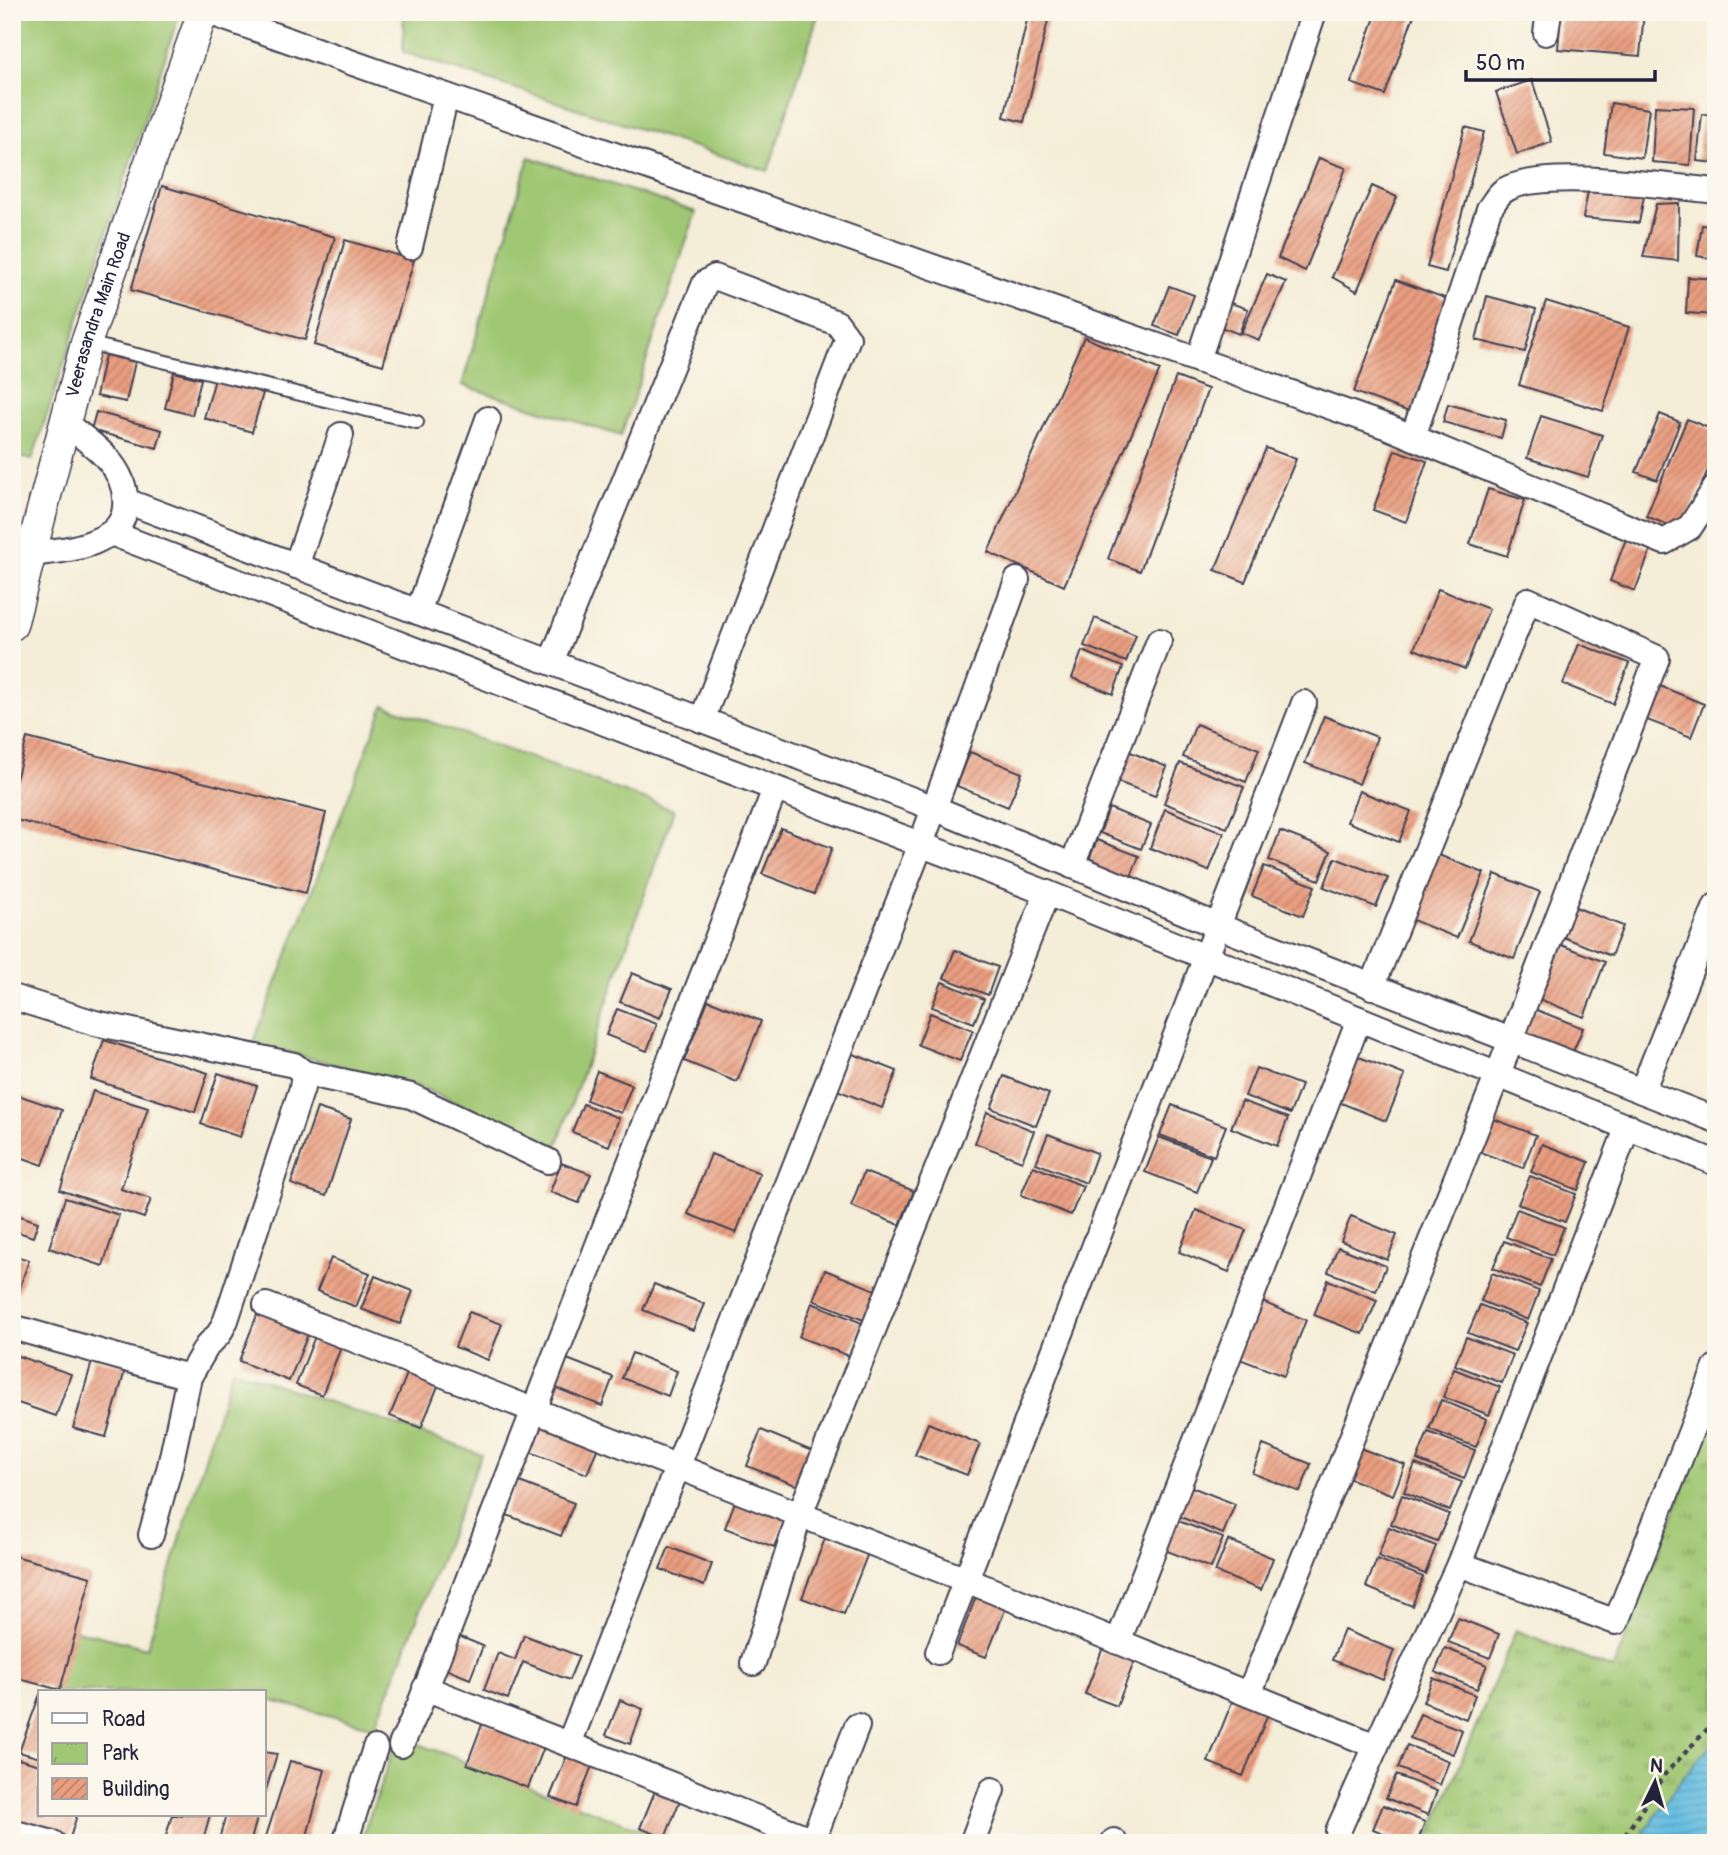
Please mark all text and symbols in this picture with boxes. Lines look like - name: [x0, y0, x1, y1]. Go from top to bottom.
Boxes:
- scale bar: [1466, 38, 1654, 82]
- text: 50 m: [1476, 50, 1525, 77]
- street label: Veerasandra Main Road: [61, 229, 136, 400]
- legend: [38, 1690, 266, 1816]
- text: Road: [102, 1706, 146, 1733]
- text: Park: [102, 1740, 139, 1767]
- north arrow: [1620, 1746, 1690, 1816]
- text: N: [1649, 1754, 1664, 1779]
- text: Building: [102, 1776, 169, 1803]

